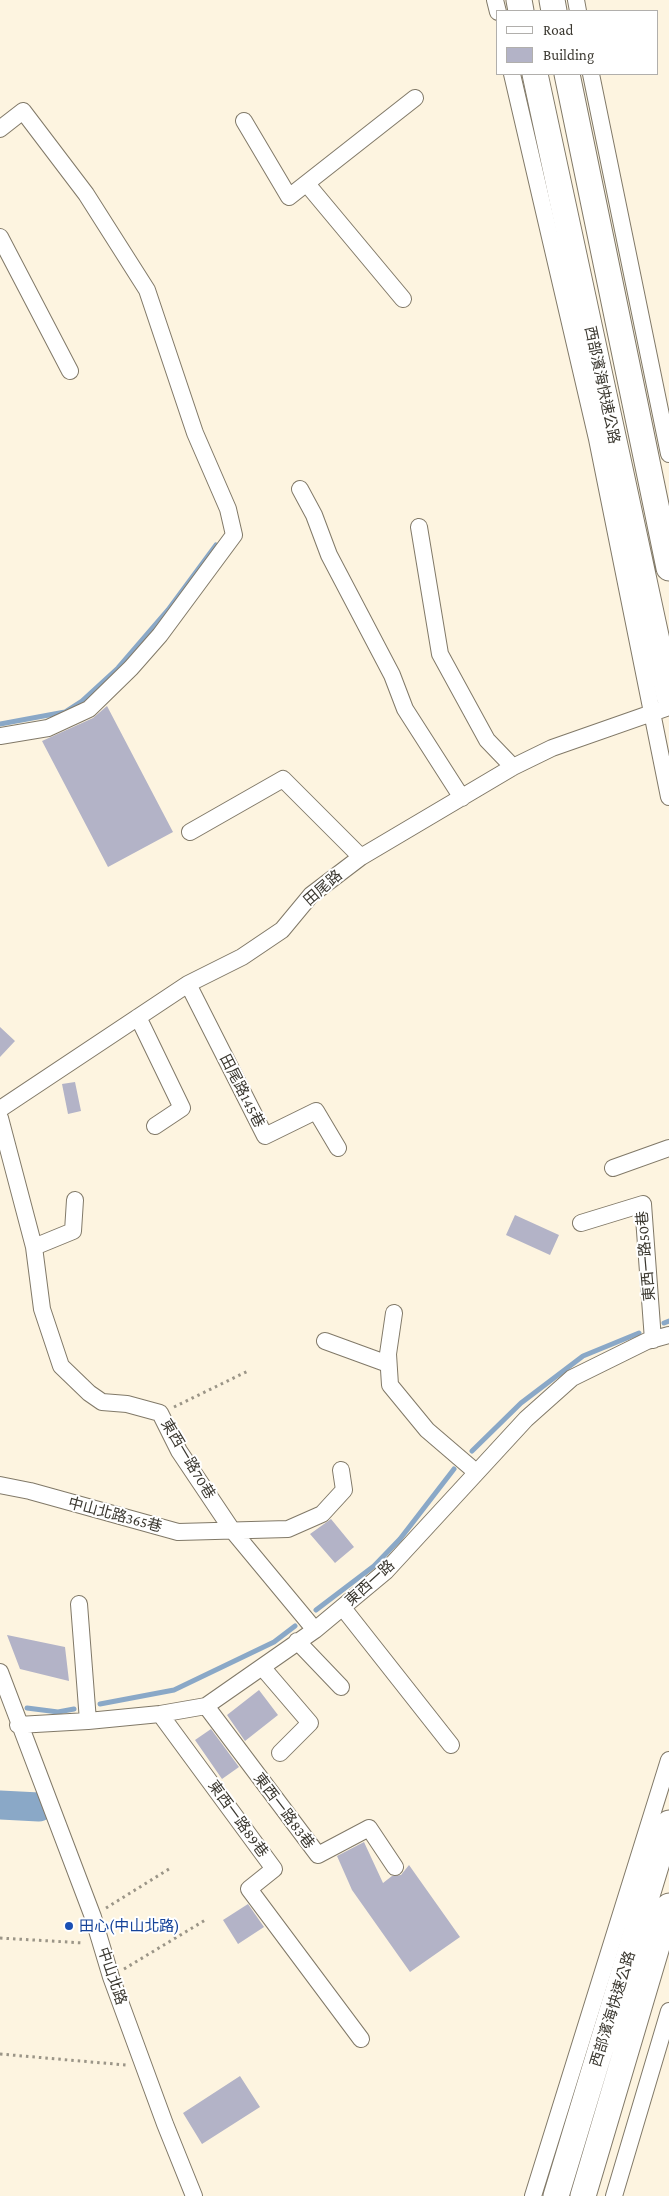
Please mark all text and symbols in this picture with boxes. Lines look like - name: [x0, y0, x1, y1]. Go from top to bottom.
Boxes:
- legend: [497, 10, 659, 75]
- text: Road: [543, 22, 573, 38]
- text: Building: [543, 47, 594, 63]
- street label: 西部濱海快速公路: [581, 324, 623, 446]
- street label: 田尾路: [300, 866, 346, 910]
- street label: 田尾路145巷: [216, 1051, 268, 1131]
- street label: 東西一路50巷: [633, 1210, 659, 1302]
- street label: 東西一路70巷: [157, 1416, 219, 1502]
- street label: 中山北路365巷: [66, 1494, 164, 1536]
- street label: 東西一路: [342, 1556, 398, 1610]
- street label: 東西一路83巷: [250, 1770, 318, 1852]
- street label: 東西一路89巷: [204, 1777, 272, 1861]
- place label: 田心(中山北路): [79, 1917, 180, 1935]
- marker: 田心(中山北路): [63, 1920, 75, 1932]
- street label: 中山北路: [94, 1945, 130, 2007]
- street label: 西部濱海快速公路: [587, 1949, 639, 2069]

